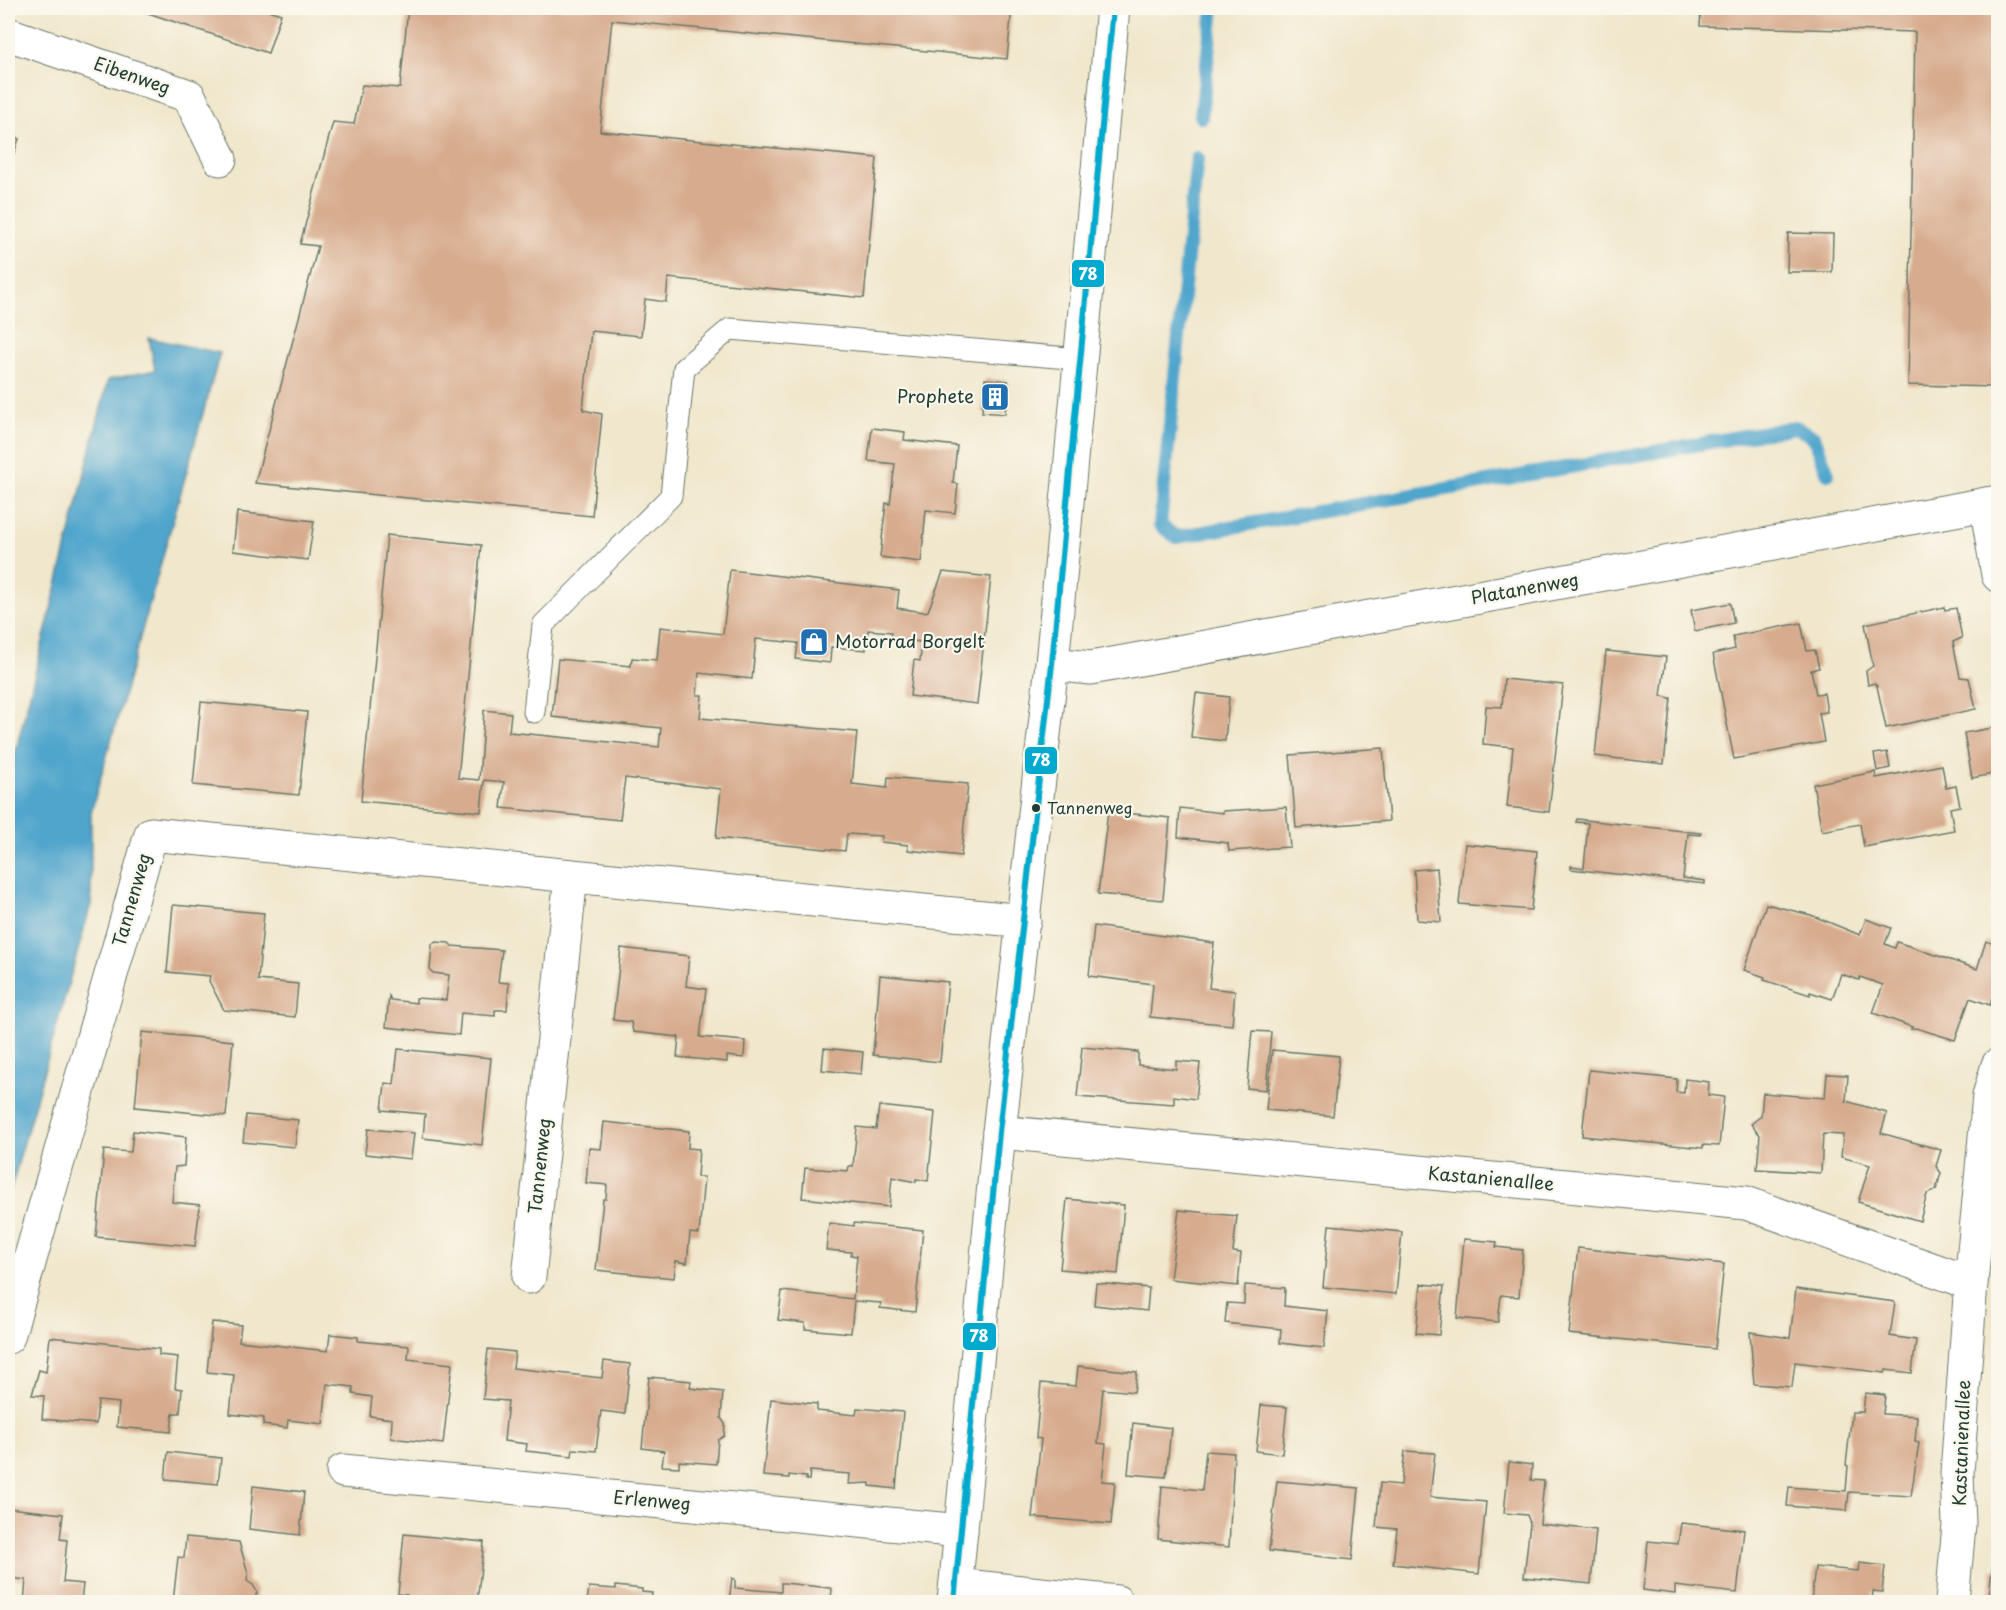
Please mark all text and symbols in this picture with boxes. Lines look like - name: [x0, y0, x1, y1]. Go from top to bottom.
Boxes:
- street label: Eibenweg: [91, 49, 174, 100]
- line badge: 78: [1071, 259, 1105, 288]
- text: 78: [1078, 261, 1098, 285]
- building icon: Prophete: [979, 381, 1011, 413]
- place label: Prophete: [897, 382, 974, 409]
- street label: Platanenweg: [1469, 565, 1581, 610]
- shop icon: Motorrad Borgelt: [798, 626, 830, 658]
- place label: Motorrad Borgelt: [835, 627, 985, 654]
- line badge: 78: [1024, 746, 1058, 775]
- text: 78: [1031, 747, 1051, 771]
- place label: Tannenweg: [1047, 795, 1133, 819]
- marker: Tannenweg: [1030, 802, 1042, 814]
- street label: Tannenweg: [104, 850, 157, 950]
- street label: Tannenweg: [520, 1116, 557, 1215]
- street label: Kastanienallee: [1427, 1159, 1555, 1196]
- line badge: 78: [962, 1322, 997, 1351]
- text: 78: [969, 1323, 989, 1347]
- street label: Kastanienallee: [1945, 1379, 1976, 1507]
- street label: Erlenweg: [612, 1483, 692, 1516]

